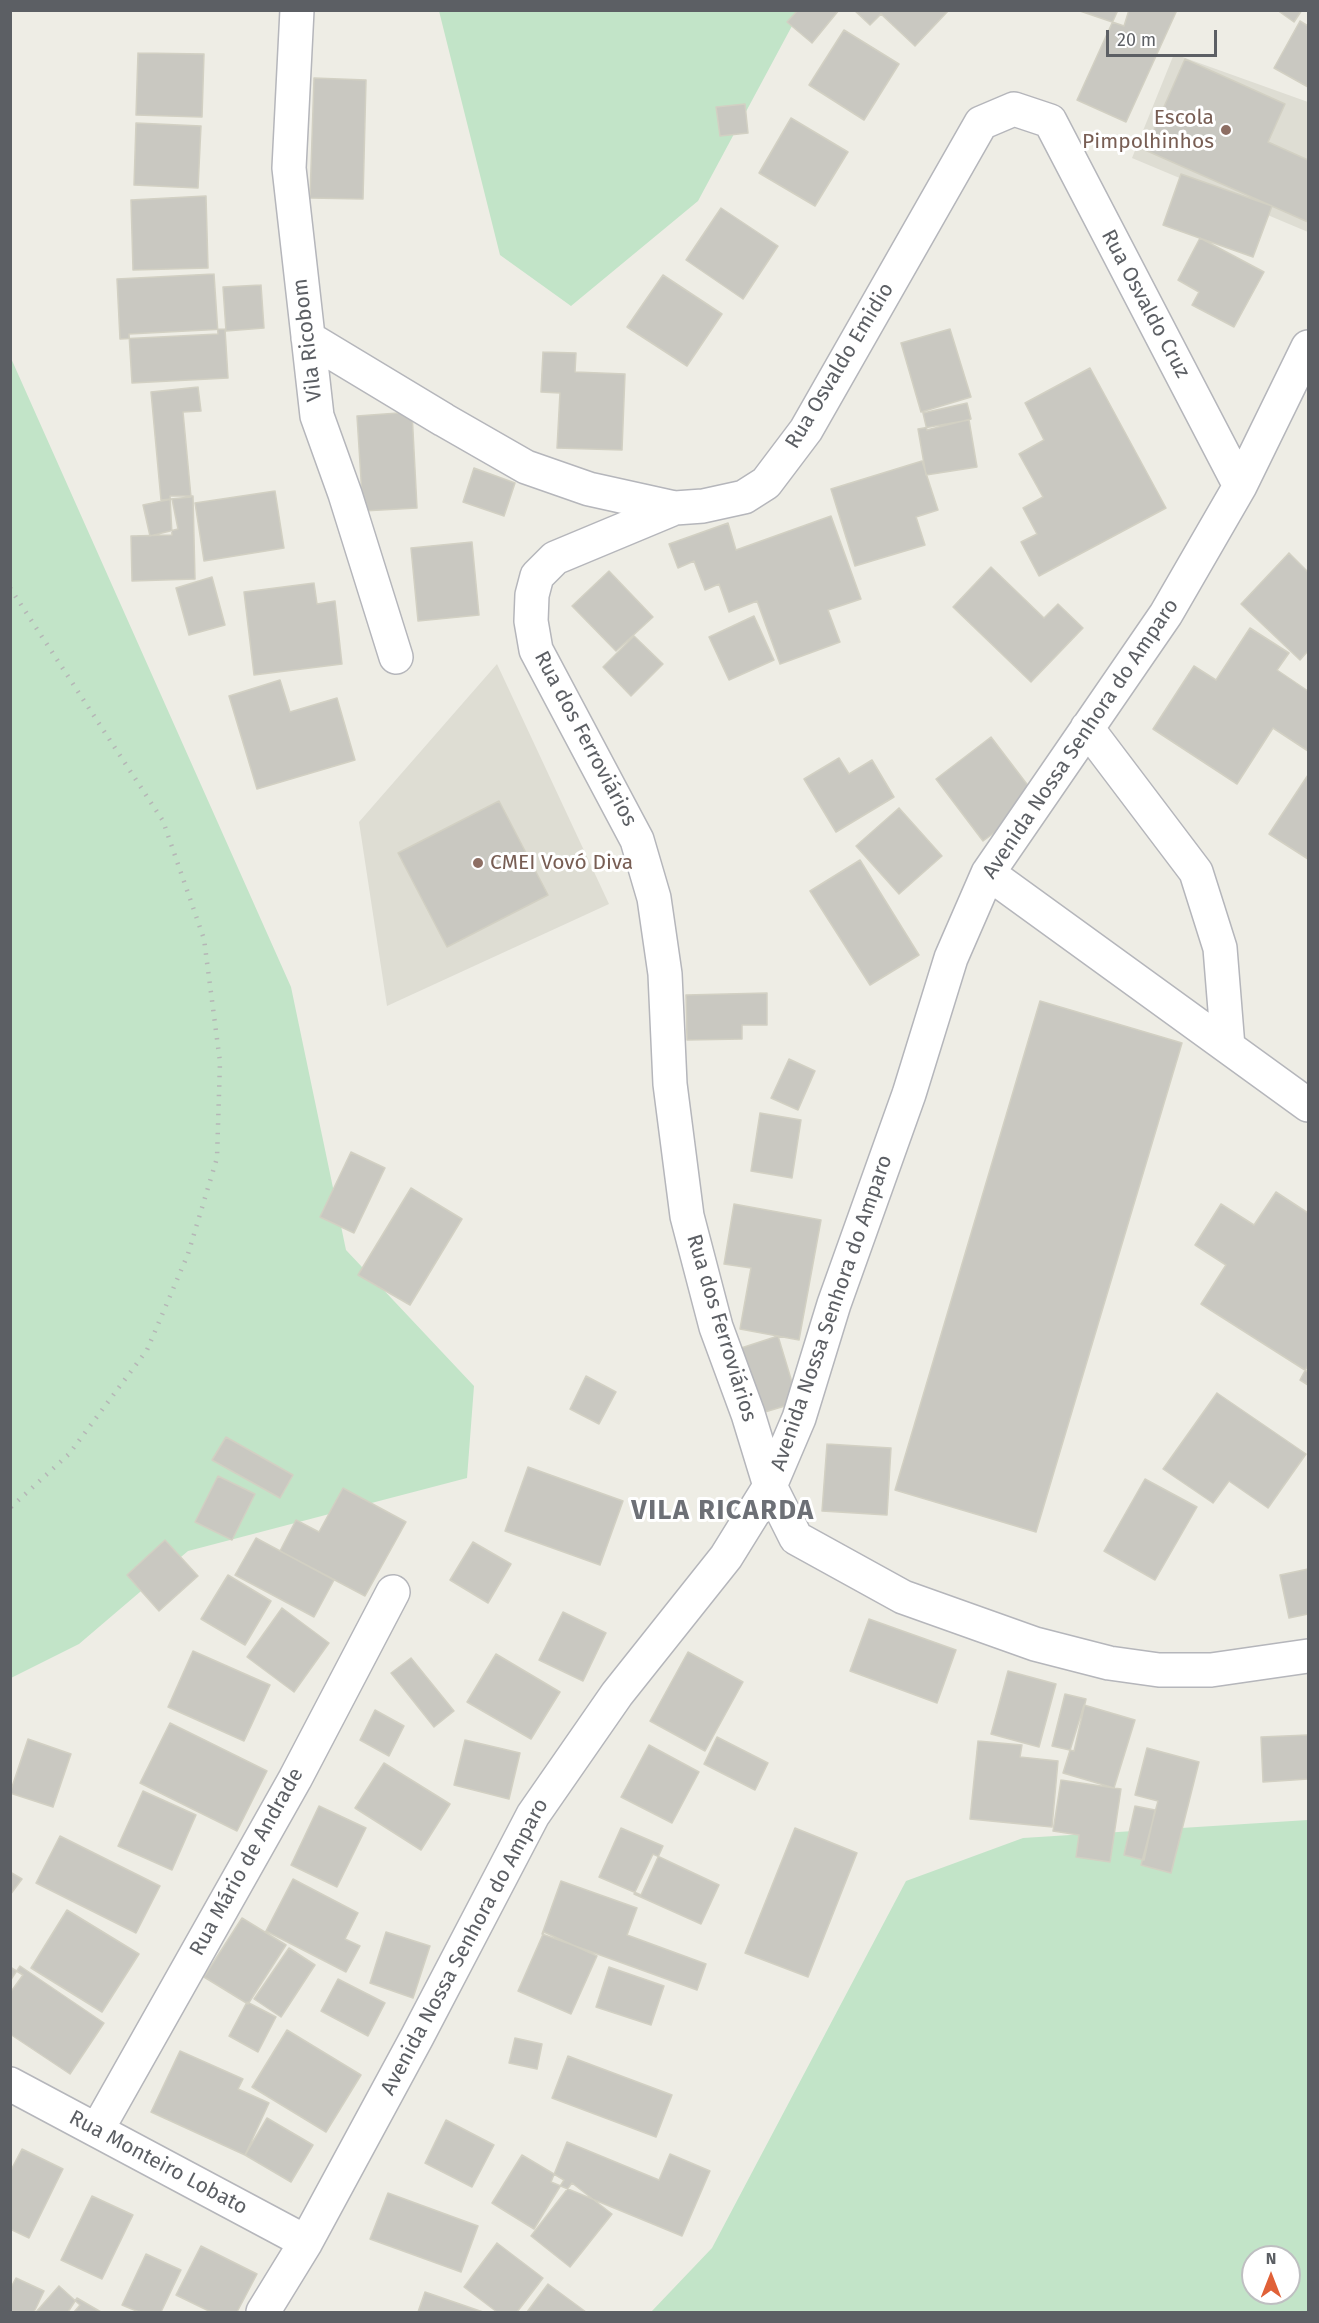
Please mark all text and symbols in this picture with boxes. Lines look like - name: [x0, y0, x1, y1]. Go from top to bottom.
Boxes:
- scale bar: [1109, 18, 1220, 56]
- text: 20 m: [1117, 29, 1156, 51]
- place label: Escola Pimpolhinhos: [1082, 105, 1214, 155]
- marker: Escola Pimpolhinhos: [1219, 123, 1233, 137]
- street label: Rua Osvaldo Cruz: [1095, 225, 1195, 383]
- street label: Vila Ricobom: [288, 277, 328, 403]
- street label: Rua Osvaldo Emidio: [780, 278, 900, 454]
- street label: Avenida Nossa Senhora do Amparo: [978, 594, 1184, 884]
- street label: Rua dos Ferroviários: [528, 647, 642, 831]
- place label: CMEI Vovó Diva: [490, 850, 633, 876]
- marker: CMEI Vovó Diva: [471, 856, 485, 870]
- street label: Avenida Nossa Senhora do Amparo: [766, 1152, 898, 1474]
- street label: Rua dos Ferroviários: [680, 1231, 762, 1425]
- district label: VILA RICARDA: [631, 1495, 815, 1527]
- street label: Rua Mário de Andrade: [185, 1764, 309, 1960]
- street label: Avenida Nossa Senhora do Amparo: [376, 1794, 554, 2100]
- street label: Rua Monteiro Lobato: [65, 2105, 251, 2221]
- north arrow: [1241, 2245, 1301, 2305]
- text: N: [1266, 2249, 1276, 2268]

